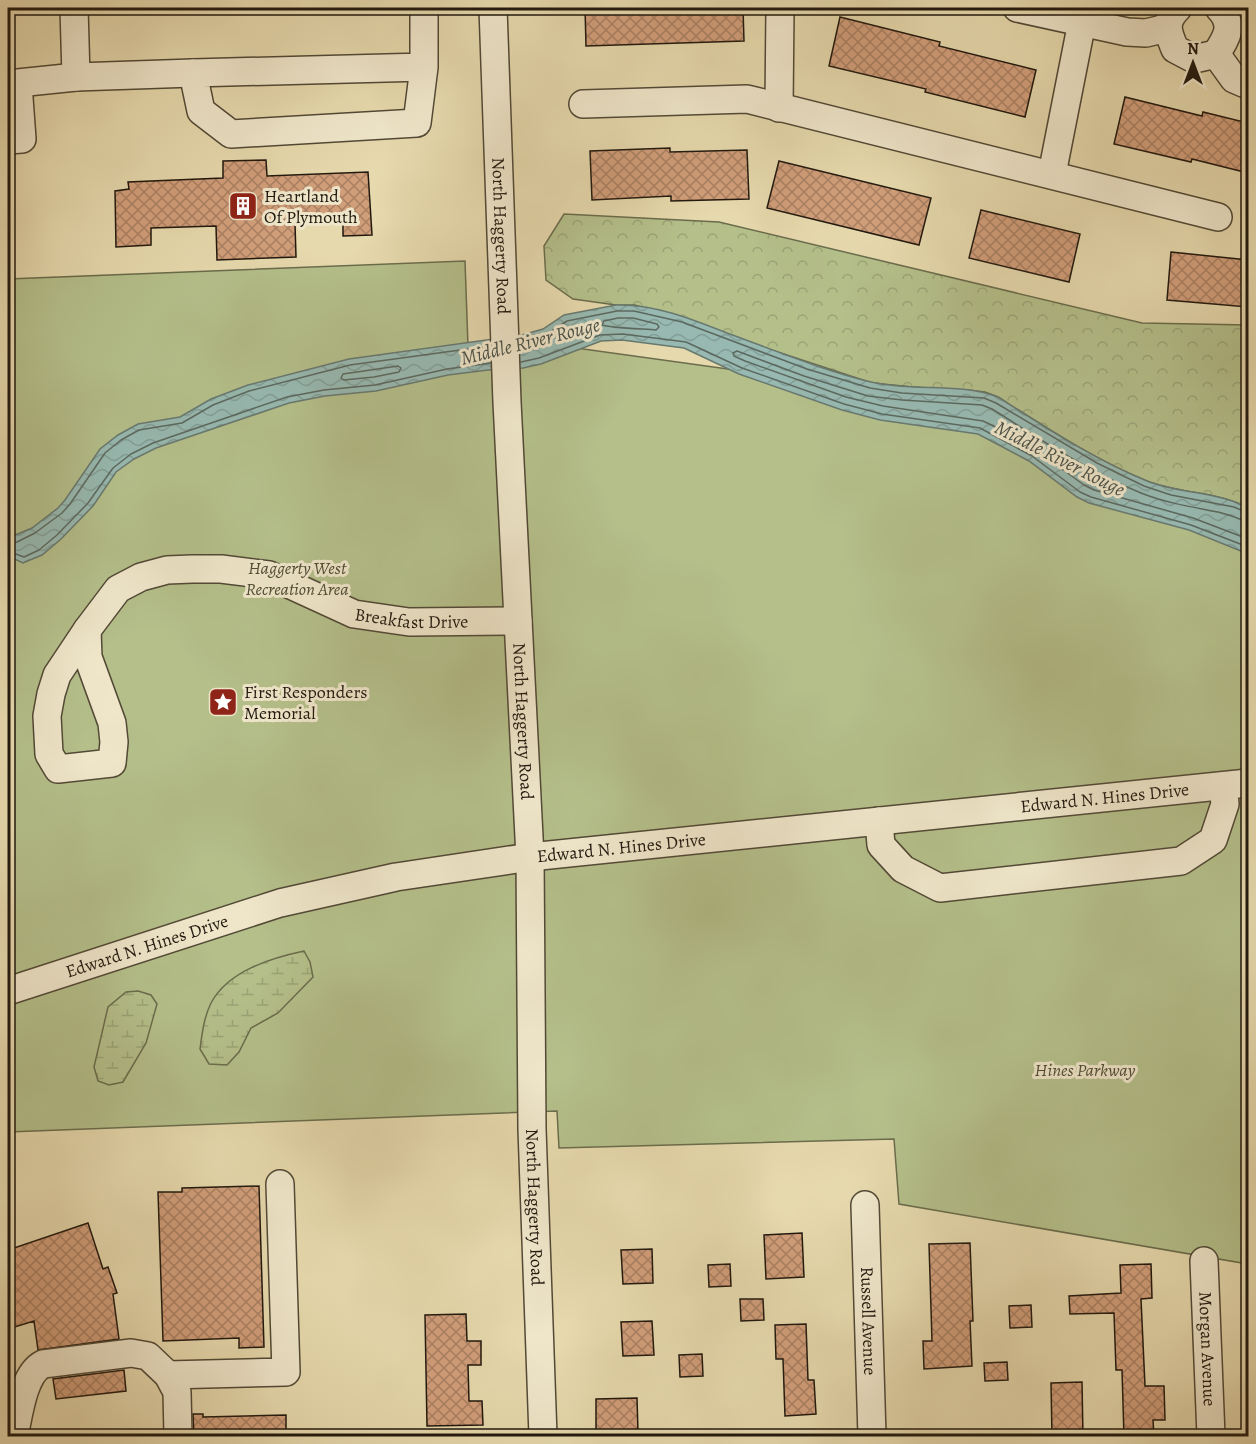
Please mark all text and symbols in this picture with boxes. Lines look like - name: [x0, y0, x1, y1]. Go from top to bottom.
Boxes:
- north arrow: [1163, 33, 1223, 93]
- text: N: [1187, 38, 1199, 60]
- street label: North Haggerty Road: [486, 157, 516, 315]
- place label: Heartland Of Plymouth: [264, 184, 358, 229]
- building icon: Heartland Of Plymouth: [227, 190, 259, 222]
- water label: Middle River Rouge: [458, 311, 603, 372]
- water label: Middle River Rouge: [990, 414, 1130, 503]
- park label: Haggerty West Recreation Area: [245, 556, 349, 601]
- street label: Breakfast Drive: [353, 602, 468, 634]
- street label: North Haggerty Road: [507, 642, 539, 801]
- place label: First Responders Memorial: [244, 680, 368, 725]
- place icon: First Responders Memorial: [207, 686, 239, 718]
- street label: Edward N. Hines Drive: [1019, 777, 1190, 818]
- street label: Edward N. Hines Drive: [536, 827, 707, 868]
- street label: Edward N. Hines Drive: [63, 909, 231, 984]
- park label: Hines Parkway: [1035, 1058, 1136, 1082]
- street label: North Haggerty Road: [520, 1128, 550, 1286]
- street label: Russell Avenue: [855, 1266, 882, 1376]
- street label: Morgan Avenue: [1193, 1291, 1222, 1407]

